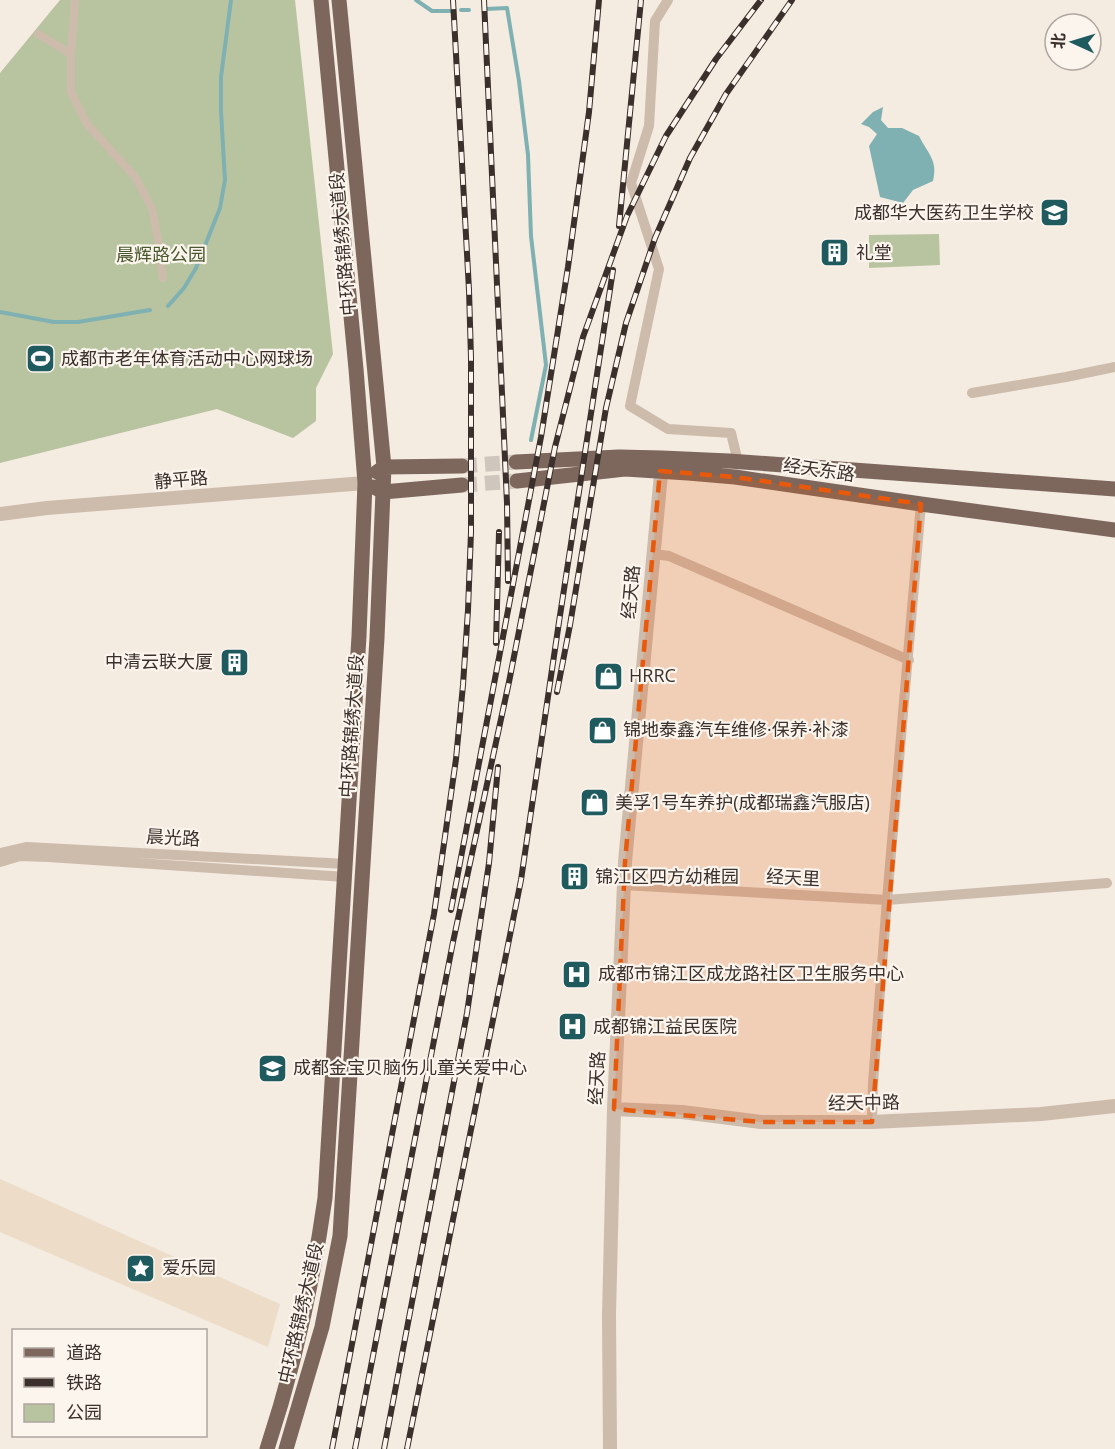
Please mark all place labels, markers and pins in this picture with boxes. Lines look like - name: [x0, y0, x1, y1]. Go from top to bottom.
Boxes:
- school or university icon: 成都华大医药卫生学校: [1039, 197, 1071, 229]
- place label: 成都华大医药卫生学校: [854, 200, 1034, 224]
- building icon: 礼堂: [819, 237, 851, 269]
- place label: 礼堂: [856, 240, 892, 264]
- sports icon: 成都市老年体育活动中心网球场: [24, 343, 56, 375]
- place label: 成都市老年体育活动中心网球场: [61, 346, 313, 370]
- building icon: 中清云联大厦: [218, 646, 250, 678]
- place label: 中清云联大厦: [105, 649, 213, 673]
- shop icon: HRRC: [592, 660, 624, 692]
- place label: HRRC: [629, 663, 676, 687]
- shop icon: 锦地泰鑫汽车维修·保养·补漆: [586, 714, 618, 746]
- place label: 锦地泰鑫汽车维修·保养·补漆: [623, 717, 848, 741]
- shop icon: 美孚1号车养护(成都瑞鑫汽服店): [578, 787, 610, 819]
- place label: 美孚1号车养护(成都瑞鑫汽服店): [615, 790, 870, 814]
- building icon: 锦江区四方幼稚园: [558, 861, 590, 893]
- place label: 锦江区四方幼稚园: [595, 864, 739, 888]
- hospital icon: 成都市锦江区成龙路社区卫生服务中心: [561, 958, 593, 990]
- place label: 成都市锦江区成龙路社区卫生服务中心: [598, 961, 904, 985]
- hospital icon: 成都锦江益民医院: [556, 1011, 588, 1043]
- place label: 成都锦江益民医院: [593, 1014, 737, 1038]
- school or university icon: 成都金宝贝脑伤儿童关爱中心: [256, 1052, 288, 1084]
- place label: 成都金宝贝脑伤儿童关爱中心: [293, 1055, 527, 1079]
- place icon: 爱乐园: [125, 1252, 157, 1284]
- place label: 爱乐园: [162, 1255, 216, 1279]

